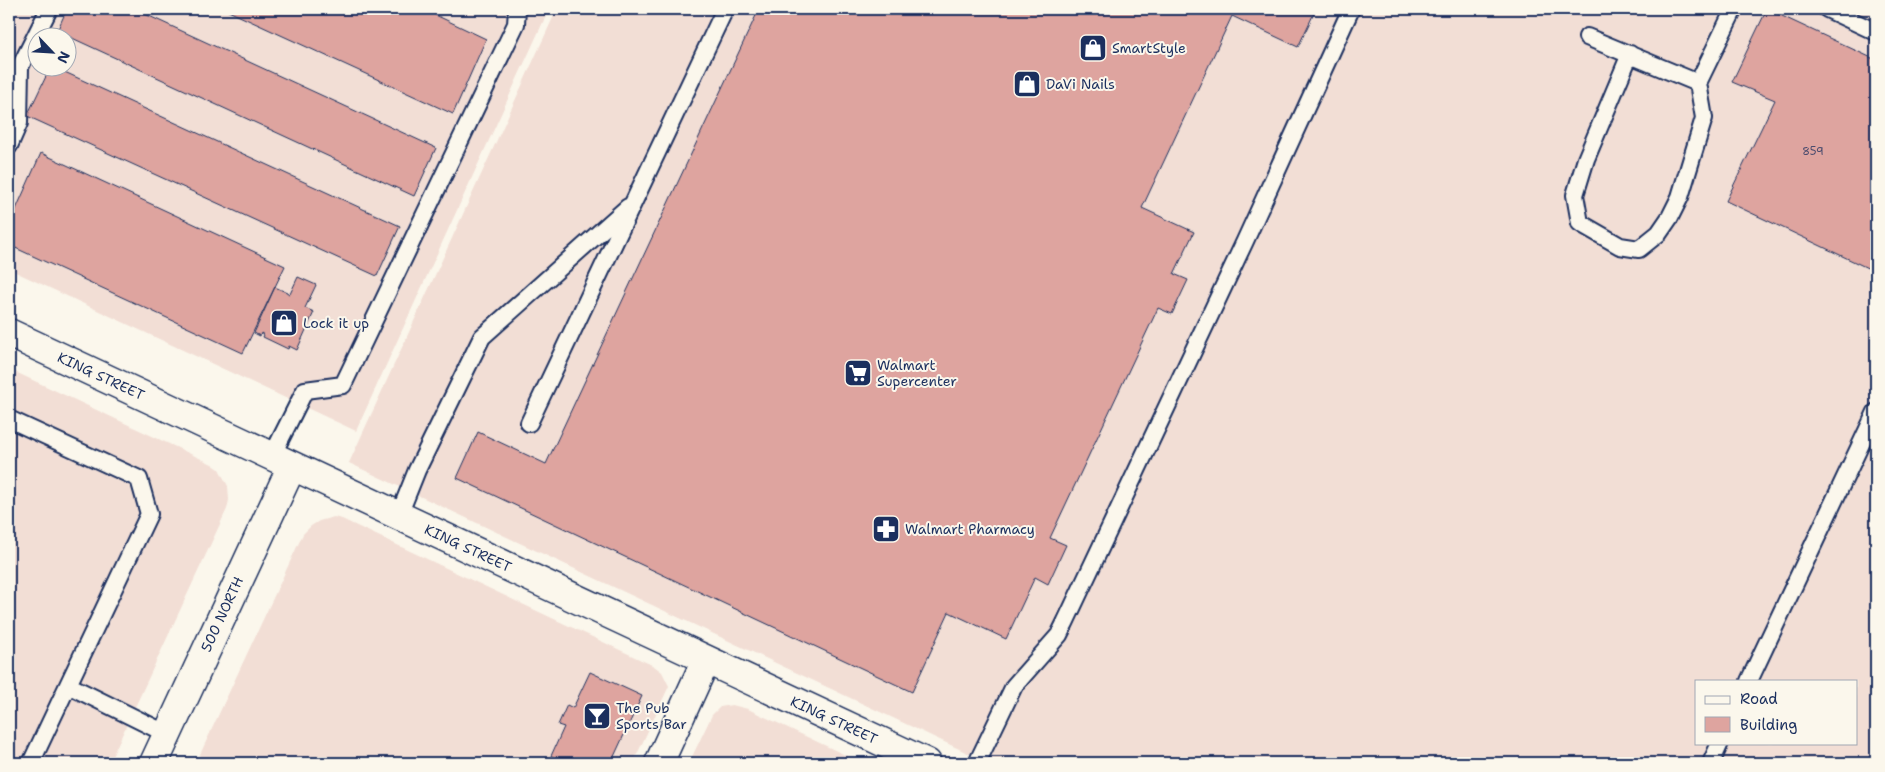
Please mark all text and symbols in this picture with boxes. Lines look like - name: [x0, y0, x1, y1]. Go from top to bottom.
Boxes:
- north arrow: [28, 28, 78, 78]
- shop icon: SmartStyle: [1078, 33, 1108, 63]
- place label: SmartStyle: [1112, 39, 1186, 57]
- text: N: [53, 49, 74, 66]
- shop icon: DaVi Nails: [1012, 69, 1042, 99]
- place label: DaVi Nails: [1046, 75, 1115, 93]
- house number: 859: [1802, 144, 1824, 159]
- shop icon: Lock it up: [269, 308, 299, 338]
- place label: Lock it up: [303, 314, 369, 332]
- street label: KING STREET: [55, 348, 148, 404]
- place label: Walmart Supercenter: [877, 356, 957, 390]
- supermarket icon: Walmart Supercenter: [843, 358, 873, 388]
- pharmacy icon: Walmart Pharmacy: [871, 514, 901, 544]
- street label: KING STREET: [422, 520, 515, 576]
- place label: Walmart Pharmacy: [905, 520, 1035, 538]
- street label: 500 NORTH: [197, 573, 247, 655]
- legend: [1695, 680, 1858, 744]
- text: Road: [1740, 689, 1778, 709]
- street label: KING STREET: [788, 692, 881, 748]
- place label: The Pub Sports Bar: [616, 699, 687, 733]
- bar icon: The Pub Sports Bar: [582, 701, 612, 731]
- text: Building: [1740, 715, 1797, 735]

